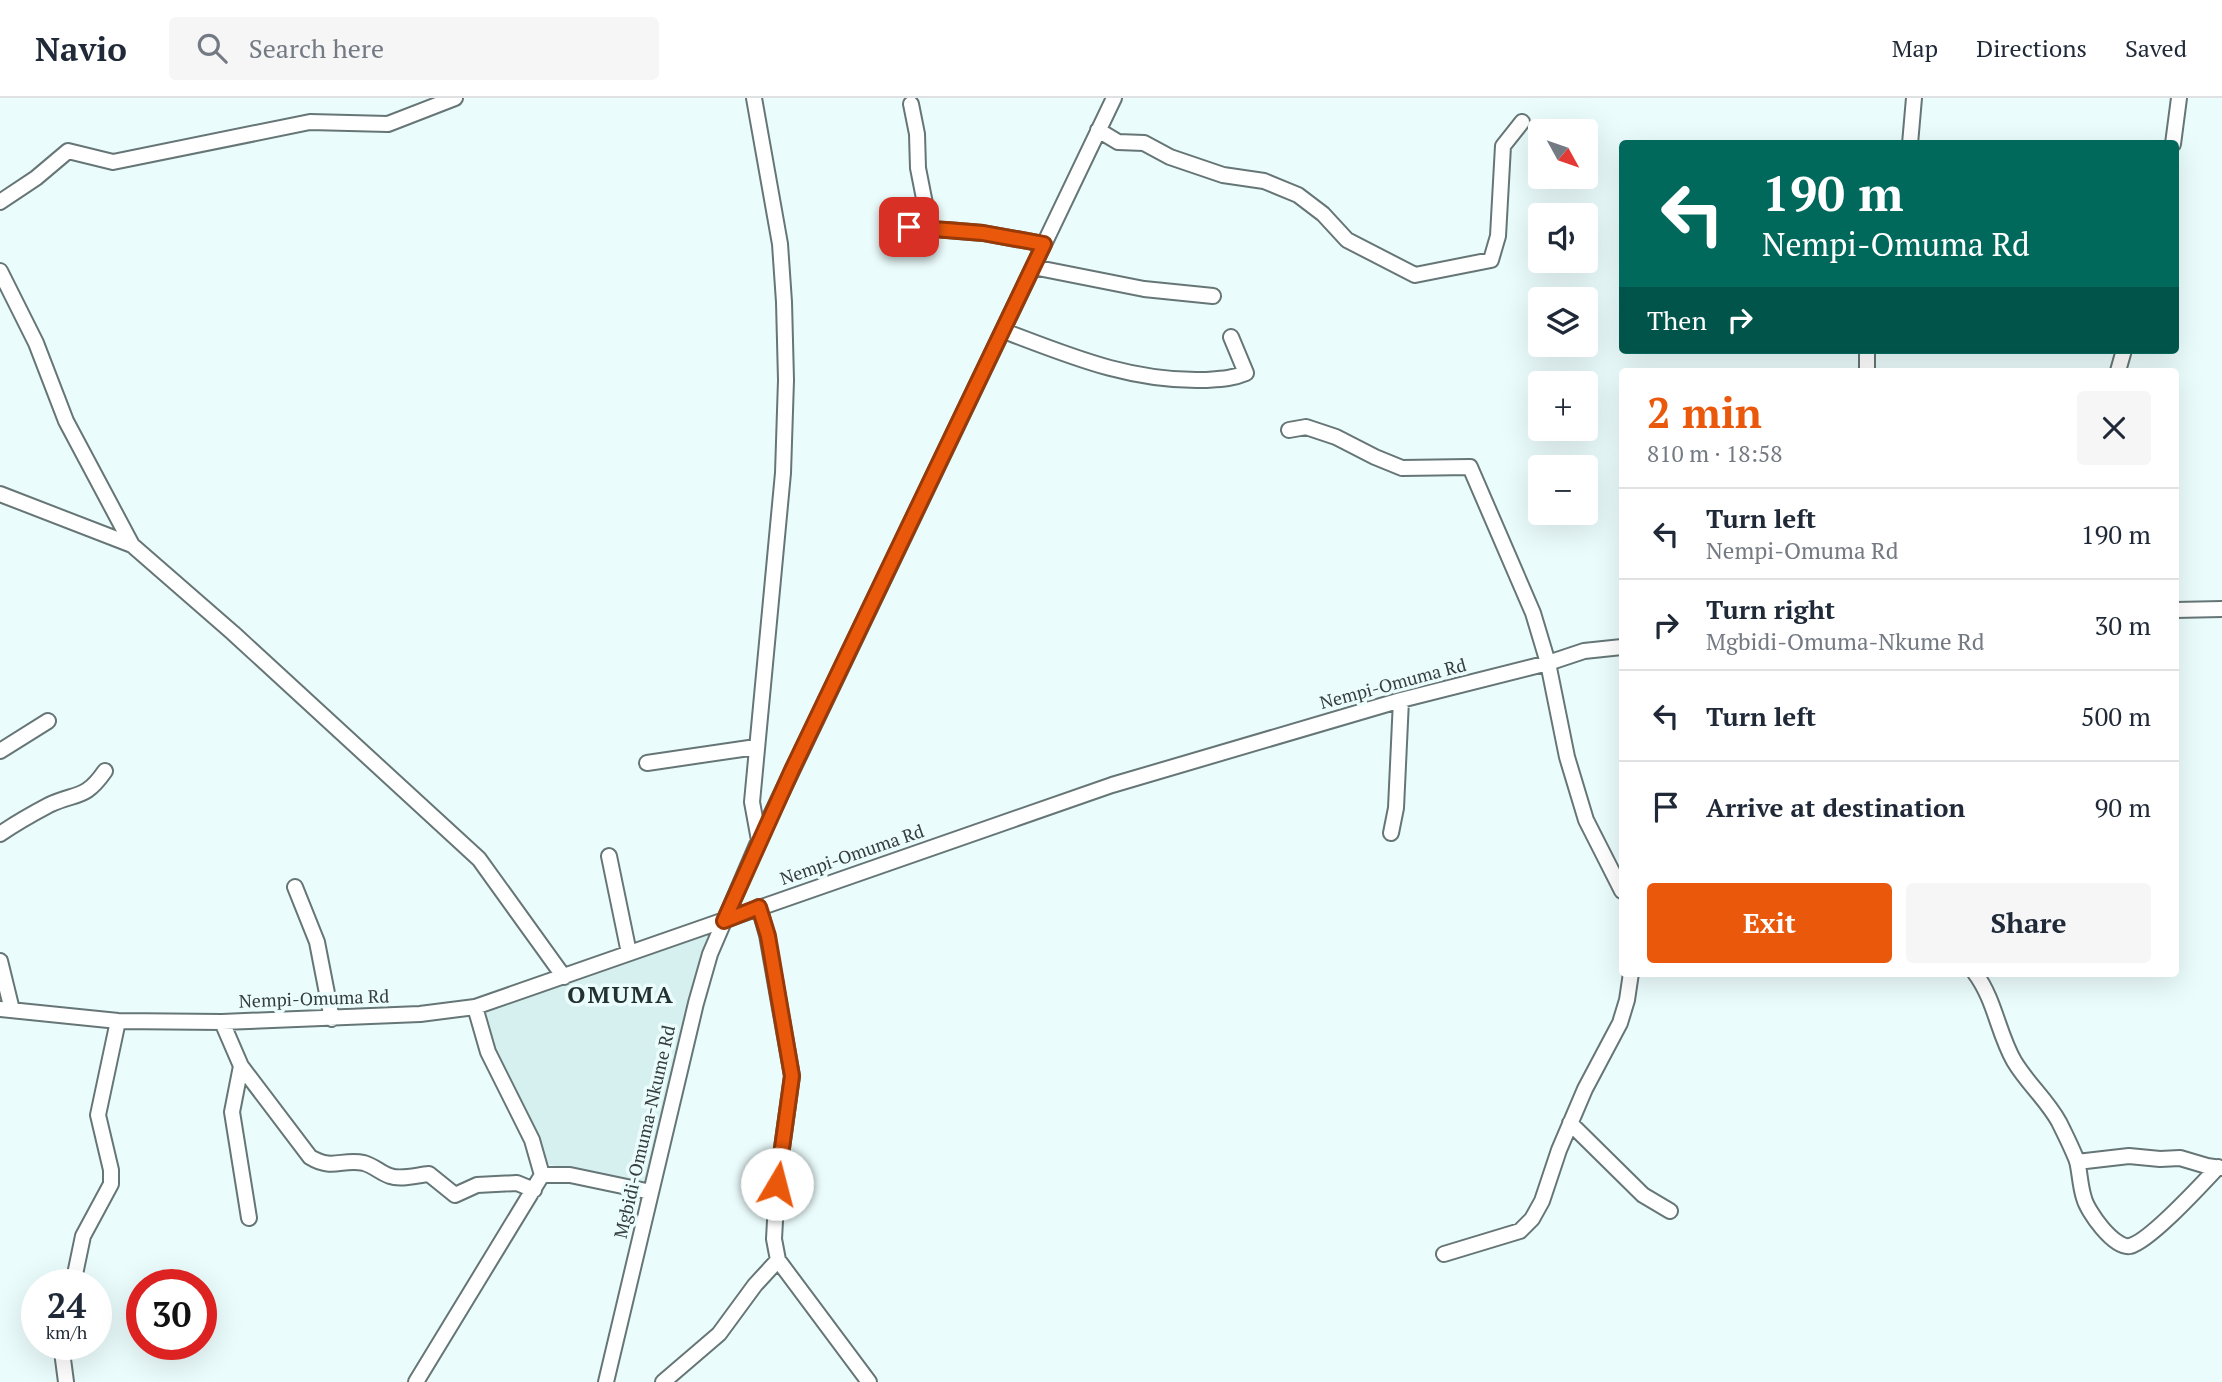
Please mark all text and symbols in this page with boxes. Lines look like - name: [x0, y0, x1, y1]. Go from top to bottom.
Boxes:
- search box: [169, 17, 659, 80]
- text: Navio: [35, 27, 127, 70]
- icon: search: [193, 29, 231, 67]
- text: Search here: [249, 31, 384, 65]
- text: Map: [1892, 32, 1938, 64]
- text: Directions: [1976, 32, 2087, 64]
- text: Saved: [2125, 32, 2187, 64]
- north arrow: [1528, 119, 1598, 189]
- map controls: [1528, 119, 1598, 525]
- text: 190 m: [1762, 160, 1904, 225]
- icon: left: [1647, 168, 1738, 259]
- pin: [879, 197, 939, 257]
- button: sound: [1528, 203, 1598, 273]
- icon: arrive: [890, 208, 928, 246]
- text: Nempi-Omuma Rd: [1762, 223, 2030, 265]
- button: layers: [1528, 287, 1598, 357]
- icon: right: [1721, 301, 1759, 339]
- text: Then: [1647, 303, 1707, 337]
- button: +: [1528, 371, 1598, 441]
- text: 2 min: [1647, 384, 1762, 440]
- button: close: [2077, 391, 2151, 465]
- text: 810 m · 18:58: [1647, 438, 1782, 469]
- button: −: [1528, 455, 1598, 525]
- text: Turn left: [1706, 501, 1816, 535]
- icon: left: [1647, 515, 1685, 553]
- text: 190 m: [2081, 517, 2151, 551]
- text: Nempi-Omuma Rd: [1706, 535, 1899, 566]
- text: Turn right: [1706, 592, 1835, 626]
- icon: right: [1647, 606, 1685, 644]
- text: 30 m: [2095, 608, 2151, 642]
- text: Mgbidi-Omuma-Nkume Rd: [1706, 626, 1985, 657]
- street label: Nempi-Omuma Rd: [1317, 652, 1469, 714]
- icon: left: [1647, 697, 1685, 735]
- text: Turn left: [1706, 699, 1816, 733]
- text: 500 m: [2081, 699, 2151, 733]
- icon: arrive: [1647, 788, 1685, 826]
- text: Arrive at destination: [1706, 790, 1965, 824]
- text: 90 m: [2095, 790, 2151, 824]
- street label: Nempi-Omuma Rd: [777, 818, 927, 890]
- button: Exit: [1647, 883, 1892, 963]
- button: Share: [1906, 883, 2151, 963]
- district label: OMUMA: [567, 978, 675, 1010]
- street label: Nempi-Omuma Rd: [238, 983, 390, 1013]
- street label: Mgbidi-Omuma-Nkume Rd: [608, 1023, 680, 1241]
- position arrow: [740, 1147, 814, 1221]
- speed limit sign: 30: [126, 1269, 217, 1360]
- text: 24: [47, 1282, 86, 1328]
- text: km/h: [46, 1320, 87, 1344]

